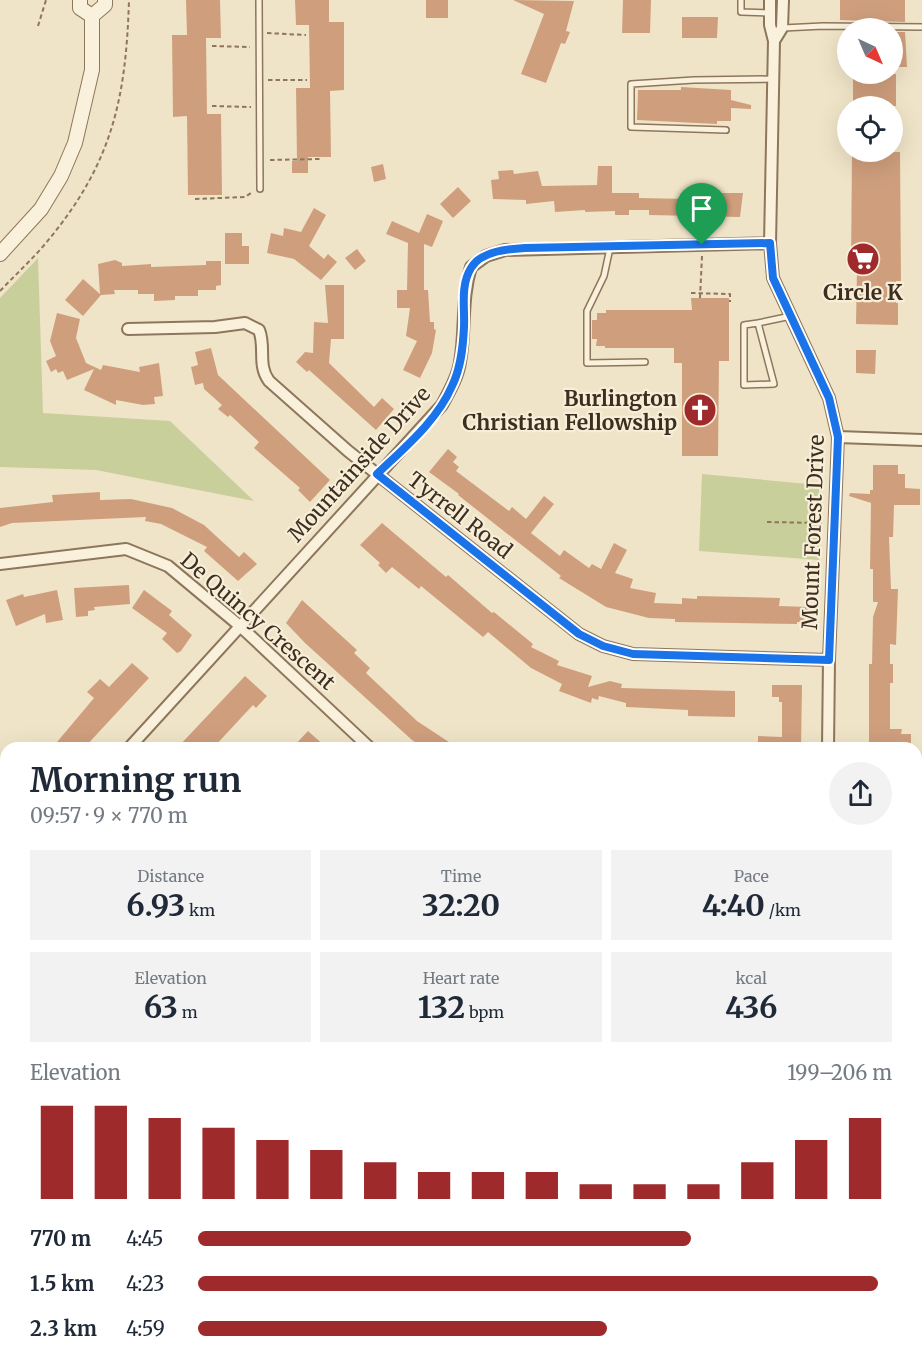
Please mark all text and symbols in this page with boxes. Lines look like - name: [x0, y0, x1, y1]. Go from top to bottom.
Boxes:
- north arrow: [837, 18, 903, 84]
- map controls: [837, 18, 903, 162]
- button: locate: [837, 96, 903, 162]
- pin: [676, 183, 727, 245]
- icon: arrive: [685, 192, 718, 225]
- supermarket icon: Circle K: [845, 241, 881, 277]
- place label: Circle K: [823, 279, 903, 306]
- street label: Mountainside Drive: [282, 381, 436, 547]
- place label: Burlington Christian Fellowship: [462, 385, 677, 436]
- church icon: Burlington Christian Fellowship: [682, 392, 718, 428]
- street label: Mount Forest Drive: [796, 434, 830, 630]
- street label: Tyrrell Road: [402, 466, 518, 564]
- street label: De Quincy Crescent: [175, 546, 341, 696]
- text: Morning run: [30, 760, 241, 801]
- button: share: [829, 762, 892, 825]
- text: 09:57 · 9 × 770 m: [30, 803, 188, 828]
- text: Distance: [137, 866, 204, 886]
- text: Time: [441, 866, 481, 886]
- text: Pace: [734, 866, 769, 886]
- text: 6.93: [126, 886, 185, 924]
- text: 32:20: [422, 886, 500, 924]
- text: 4:40: [702, 886, 765, 924]
- text: km: [185, 900, 215, 920]
- text: /km: [765, 900, 801, 920]
- text: Elevation: [134, 968, 207, 988]
- text: Heart rate: [423, 968, 499, 988]
- text: kcal: [736, 968, 767, 988]
- text: 63: [144, 988, 178, 1026]
- text: 132: [418, 988, 465, 1026]
- text: 436: [725, 988, 778, 1026]
- text: m: [178, 1002, 198, 1022]
- text: bpm: [465, 1002, 504, 1022]
- text: Elevation: [30, 1060, 121, 1085]
- text: 199–206 m: [787, 1060, 892, 1085]
- text: 770 m: [30, 1226, 91, 1251]
- text: 4:45: [126, 1226, 164, 1251]
- text: 1.5 km: [30, 1271, 94, 1296]
- text: 4:23: [126, 1271, 165, 1296]
- text: 2.3 km: [30, 1316, 97, 1341]
- text: 4:59: [126, 1316, 165, 1341]

